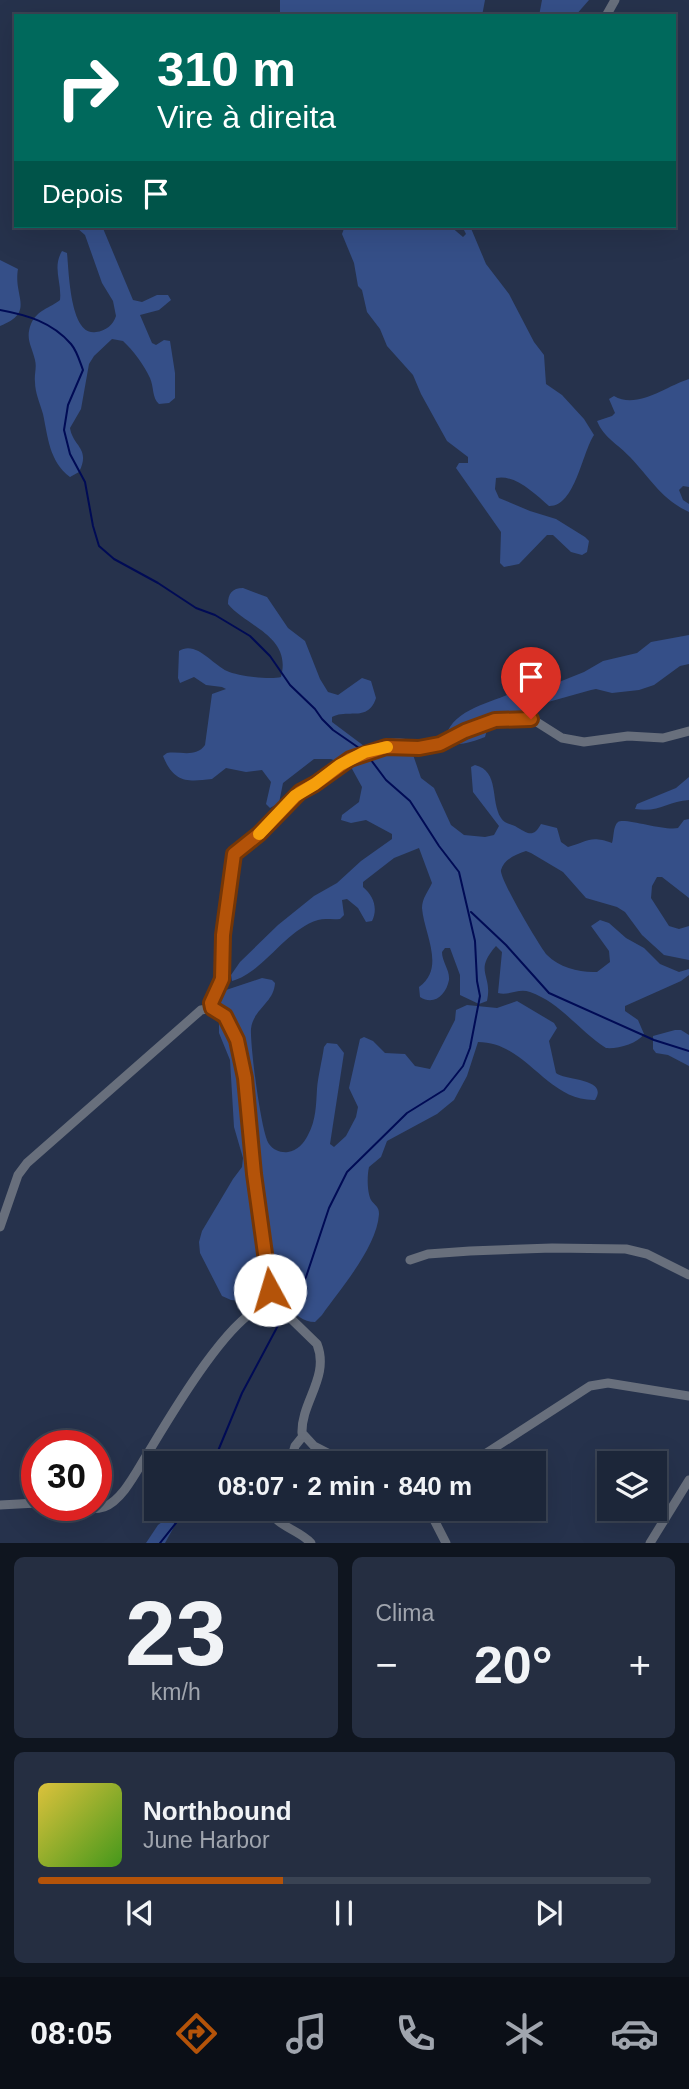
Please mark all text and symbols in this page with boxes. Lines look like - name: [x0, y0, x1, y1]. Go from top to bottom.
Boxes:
- icon: right: [42, 42, 133, 133]
- text: 310 m: [157, 42, 296, 96]
- text: Vire à direita: [157, 99, 336, 135]
- icon: arrive: [137, 175, 175, 213]
- text: Depois: [42, 179, 123, 209]
- pin: [501, 647, 561, 719]
- icon: arrive: [512, 658, 550, 696]
- position arrow: [233, 1253, 307, 1327]
- speed limit sign: 30: [21, 1430, 112, 1521]
- map controls: [597, 1451, 667, 1521]
- button: layers: [597, 1451, 667, 1521]
- text: 08:07 · 2 min · 840 m: [218, 1471, 472, 1501]
- text: 23: [125, 1583, 226, 1684]
- text: Clima: [376, 1600, 434, 1626]
- text: 20°: [474, 1636, 553, 1694]
- text: −: [376, 1644, 398, 1686]
- text: +: [629, 1644, 651, 1686]
- text: km/h: [151, 1679, 201, 1705]
- text: Northbound: [143, 1796, 292, 1826]
- text: June Harbor: [143, 1827, 270, 1853]
- icon: previous: [121, 1894, 159, 1932]
- icon: pause: [325, 1894, 363, 1932]
- icon: next: [530, 1894, 568, 1932]
- icon: directions: [172, 2009, 221, 2058]
- icon: music: [282, 2009, 331, 2058]
- icon: phone: [391, 2009, 440, 2058]
- icon: climate: [500, 2009, 549, 2058]
- icon: car: [610, 2009, 659, 2058]
- text: 08:05: [30, 2015, 112, 2051]

